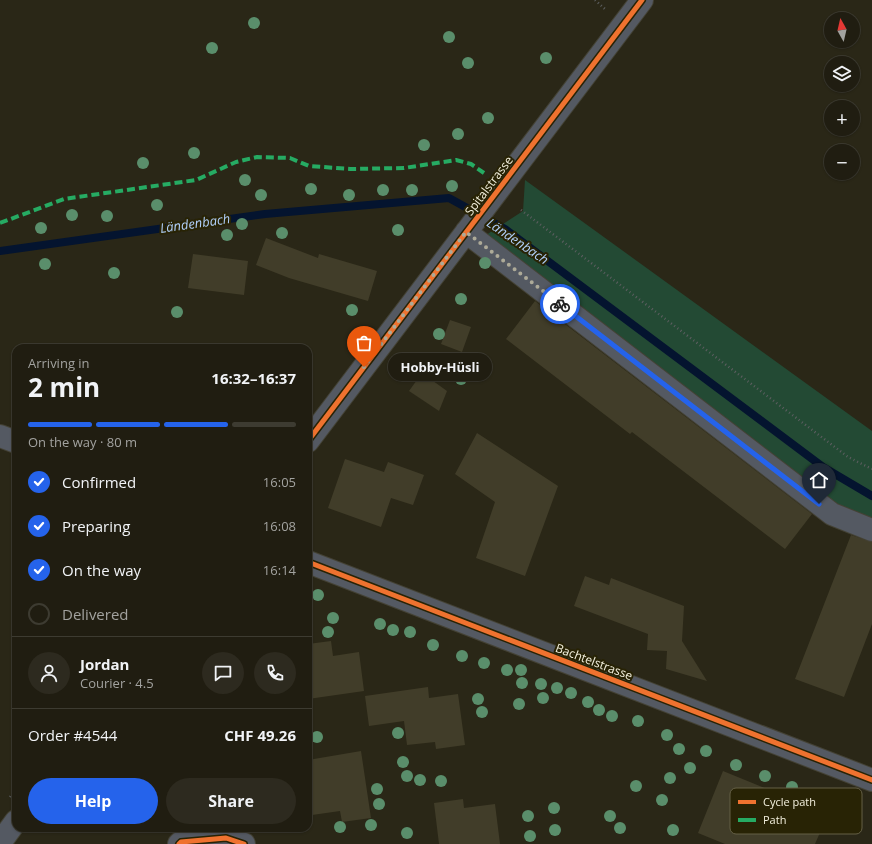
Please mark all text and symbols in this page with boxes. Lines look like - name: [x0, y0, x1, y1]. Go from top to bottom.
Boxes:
- north arrow: [824, 12, 860, 48]
- map controls: [824, 12, 860, 180]
- button: layers: [824, 56, 860, 92]
- button: +: [824, 100, 860, 136]
- button: −: [824, 144, 860, 180]
- street label: Spitalstrasse: [461, 152, 517, 219]
- water label: Ländenbach: [159, 209, 231, 237]
- water label: Ländenbach: [484, 214, 552, 268]
- courier: [540, 284, 580, 324]
- icon: bike: [549, 293, 571, 315]
- pin: [347, 326, 381, 367]
- icon: bag: [353, 332, 375, 354]
- callout: Hobby-Hüsli: [388, 353, 492, 381]
- text: Arriving in: [28, 354, 90, 372]
- text: Hobby-Hüsli: [401, 358, 479, 376]
- text: 16:32–16:37: [211, 368, 296, 388]
- text: 2 min: [28, 369, 100, 405]
- text: On the way · 80 m: [28, 433, 137, 451]
- pin: [802, 463, 836, 504]
- icon: home: [808, 469, 830, 491]
- icon: check: [28, 471, 50, 493]
- text: Confirmed: [62, 472, 136, 492]
- text: 16:05: [263, 473, 296, 491]
- icon: check: [28, 515, 50, 537]
- text: Preparing: [62, 516, 130, 536]
- text: 16:08: [263, 517, 296, 535]
- icon: check: [28, 559, 50, 581]
- text: On the way: [62, 560, 141, 580]
- text: 16:14: [263, 561, 296, 579]
- text: Delivered: [62, 604, 129, 624]
- street label: Bachtelstrasse: [553, 639, 635, 684]
- button: person: [28, 652, 70, 694]
- button: chat: [202, 652, 244, 694]
- button: phone: [254, 652, 296, 694]
- text: Jordan: [80, 654, 129, 674]
- text: Courier · 4.5: [80, 674, 154, 692]
- text: Order #4544: [28, 725, 117, 745]
- text: CHF 49.26: [224, 725, 296, 745]
- button: Help: [28, 778, 158, 824]
- button: Share: [166, 778, 296, 824]
- legend: [730, 788, 862, 834]
- text: Cycle path: [763, 794, 816, 809]
- text: Path: [763, 812, 786, 827]

